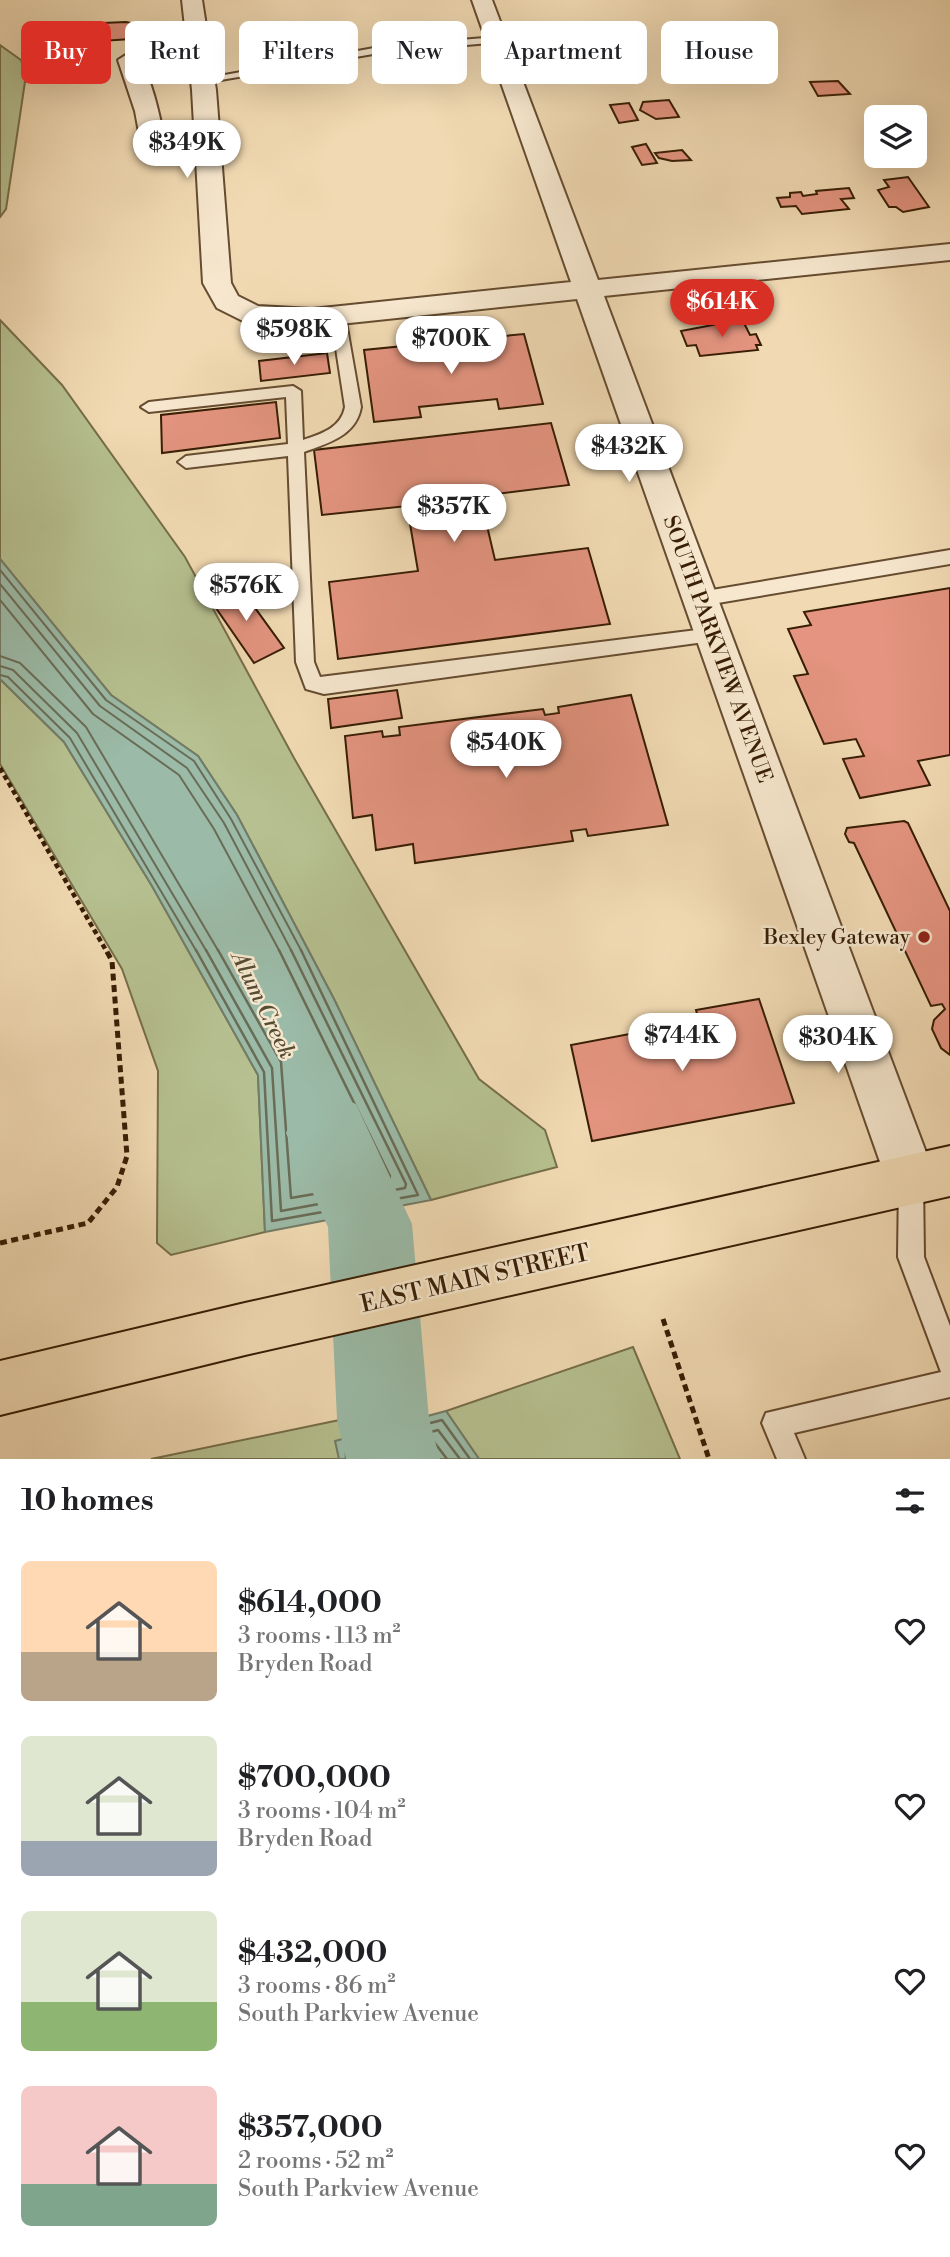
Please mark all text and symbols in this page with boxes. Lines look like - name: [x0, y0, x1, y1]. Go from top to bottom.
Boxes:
- chip: Buy: [21, 21, 111, 84]
- chip: Rent: [125, 21, 225, 84]
- chip: Filters: [239, 21, 358, 84]
- chip: New: [372, 21, 467, 84]
- chip: Apartment: [481, 21, 647, 84]
- chip: House: [661, 21, 778, 84]
- map controls: [864, 105, 927, 168]
- button: layers: [864, 105, 927, 168]
- pin: $349K: [138, 120, 236, 180]
- text: $349K: [149, 129, 225, 157]
- pin: $614K: [673, 280, 771, 339]
- text: $614K: [686, 288, 758, 316]
- pin: $598K: [245, 308, 343, 367]
- text: $598K: [256, 316, 332, 344]
- pin: $700K: [402, 316, 500, 376]
- text: $700K: [412, 325, 490, 353]
- pin: $432K: [580, 424, 678, 484]
- text: $432K: [591, 433, 667, 461]
- pin: $357K: [405, 484, 503, 544]
- text: $357K: [417, 493, 491, 521]
- street label: SOUTH PARKVIEW AVENUE: [657, 512, 778, 786]
- pin: $576K: [197, 564, 295, 623]
- text: $576K: [210, 572, 282, 600]
- pin: $540K: [457, 720, 555, 780]
- text: $540K: [466, 729, 546, 757]
- place label: Bexley Gateway: [763, 925, 911, 951]
- marker: Bexley Gateway: [916, 929, 932, 945]
- water label: Alum Creek: [224, 944, 301, 1064]
- pin: $744K: [633, 1014, 731, 1073]
- pin: $304K: [789, 1016, 887, 1075]
- text: $744K: [644, 1022, 720, 1050]
- text: $304K: [799, 1024, 877, 1052]
- street label: EAST MAIN STREET: [357, 1238, 593, 1320]
- text: 10 homes: [21, 1482, 154, 1520]
- icon: filters: [891, 1482, 929, 1520]
- text: $614,000: [238, 1584, 382, 1622]
- icon: home: [77, 1589, 161, 1673]
- icon: heart: [891, 1612, 929, 1650]
- text: 3 rooms · 113 m²: [238, 1622, 401, 1650]
- text: Bryden Road: [238, 1650, 372, 1678]
- text: $700,000: [238, 1759, 391, 1797]
- icon: home: [77, 1764, 161, 1848]
- icon: heart: [891, 1787, 929, 1825]
- text: 3 rooms · 104 m²: [238, 1797, 406, 1825]
- text: Bryden Road: [238, 1825, 372, 1853]
- text: $432,000: [238, 1934, 387, 1972]
- icon: home: [77, 1939, 161, 2023]
- icon: heart: [891, 1962, 929, 2000]
- text: 3 rooms · 86 m²: [238, 1972, 395, 2000]
- text: South Parkview Avenue: [238, 2000, 479, 2028]
- text: $357,000: [238, 2109, 382, 2147]
- icon: home: [77, 2114, 161, 2198]
- icon: heart: [891, 2137, 929, 2175]
- text: 2 rooms · 52 m²: [238, 2147, 394, 2175]
- text: South Parkview Avenue: [238, 2175, 479, 2203]

